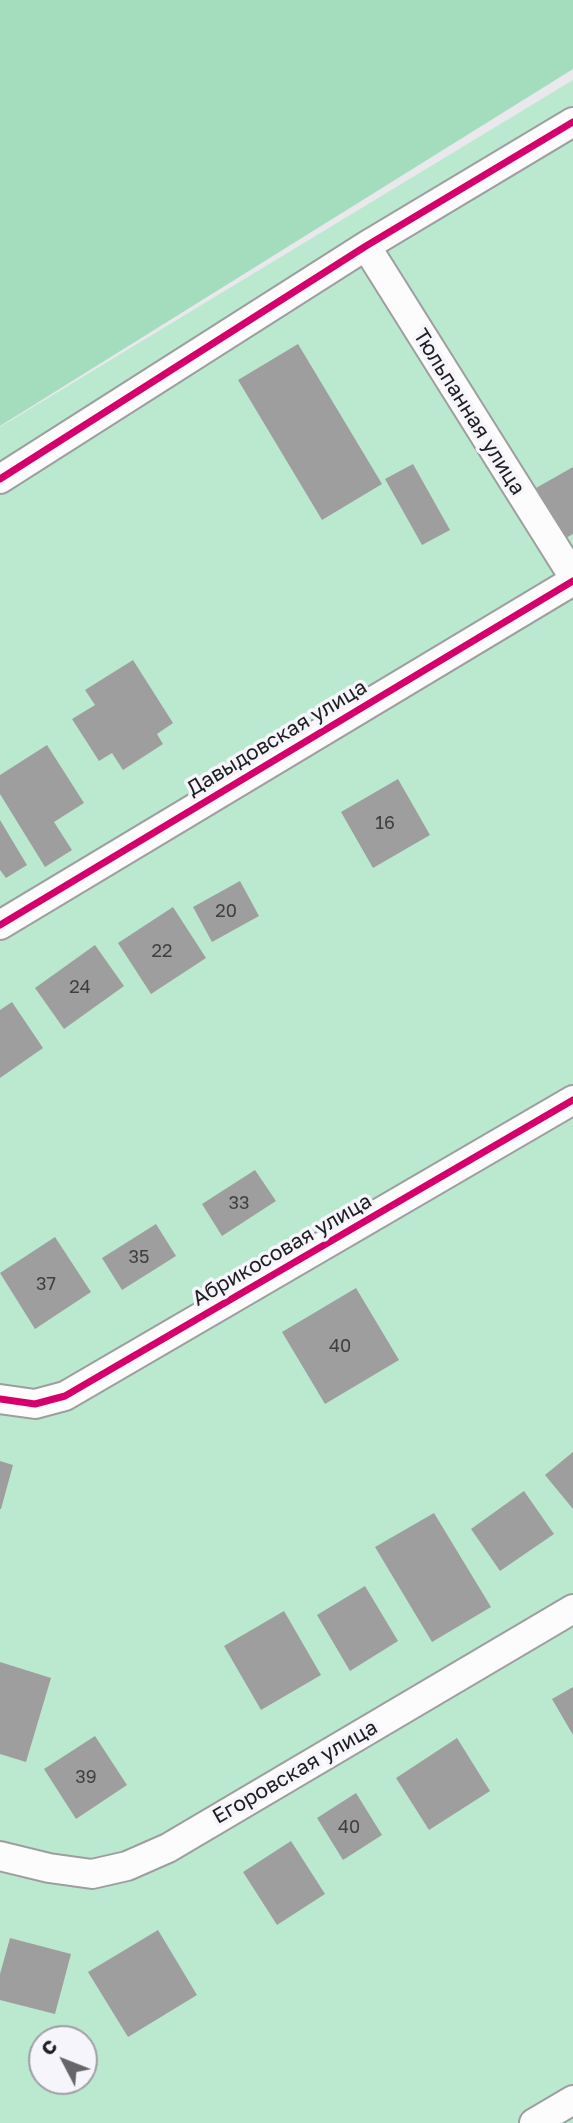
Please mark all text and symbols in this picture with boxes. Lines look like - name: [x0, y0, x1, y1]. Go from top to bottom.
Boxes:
- street label: Тюльпанная улица: [408, 324, 530, 500]
- street label: Давыдовская улица: [182, 674, 372, 802]
- house number: 16: [375, 812, 395, 834]
- house number: 20: [215, 900, 237, 922]
- house number: 22: [152, 940, 172, 962]
- house number: 24: [69, 976, 91, 998]
- street label: Абрикосовая улица: [188, 1188, 376, 1312]
- house number: 33: [228, 1192, 250, 1214]
- house number: 35: [129, 1246, 149, 1268]
- house number: 37: [36, 1273, 56, 1295]
- house number: 40: [329, 1335, 351, 1357]
- street label: Егоровская улица: [208, 1715, 382, 1829]
- house number: 39: [75, 1766, 97, 1788]
- house number: 40: [338, 1816, 360, 1838]
- north arrow: [28, 2025, 98, 2095]
- text: С: [35, 2034, 62, 2060]

